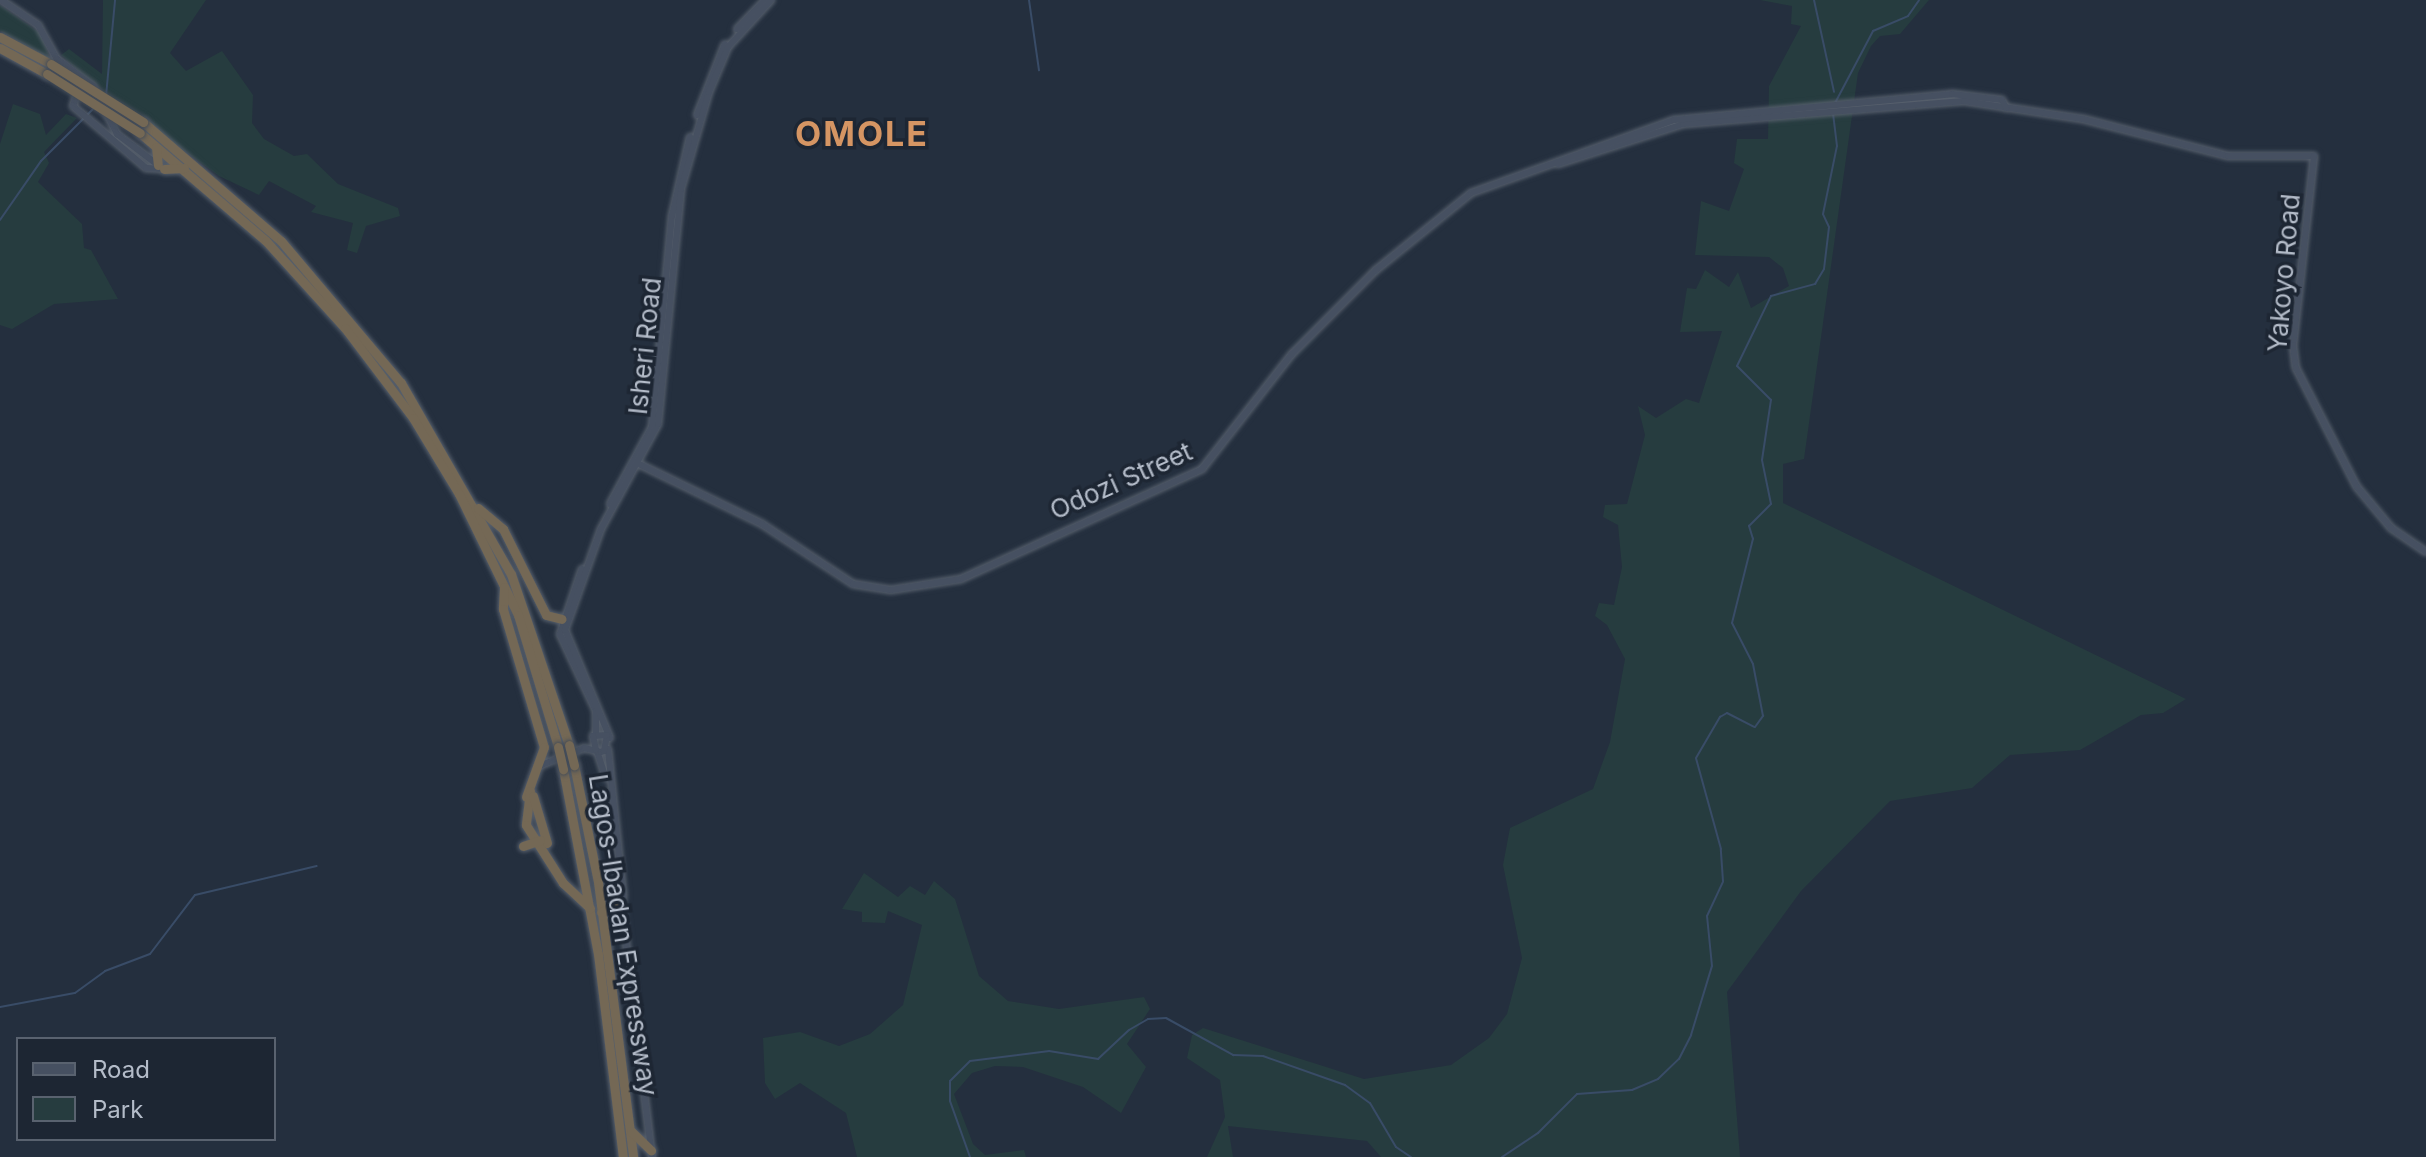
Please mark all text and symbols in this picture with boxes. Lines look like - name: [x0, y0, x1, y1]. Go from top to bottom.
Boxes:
- district label: OMOLE: [795, 114, 929, 154]
- street label: Yakoyo Road: [2262, 192, 2306, 354]
- street label: Isheri Road: [622, 276, 668, 416]
- street label: Odozi Street: [1045, 436, 1197, 526]
- street label: Lagos-Ibadan Expressway: [582, 772, 664, 1098]
- legend: [16, 1037, 276, 1141]
- text: Road: [92, 1055, 150, 1084]
- text: Park: [92, 1095, 143, 1124]

